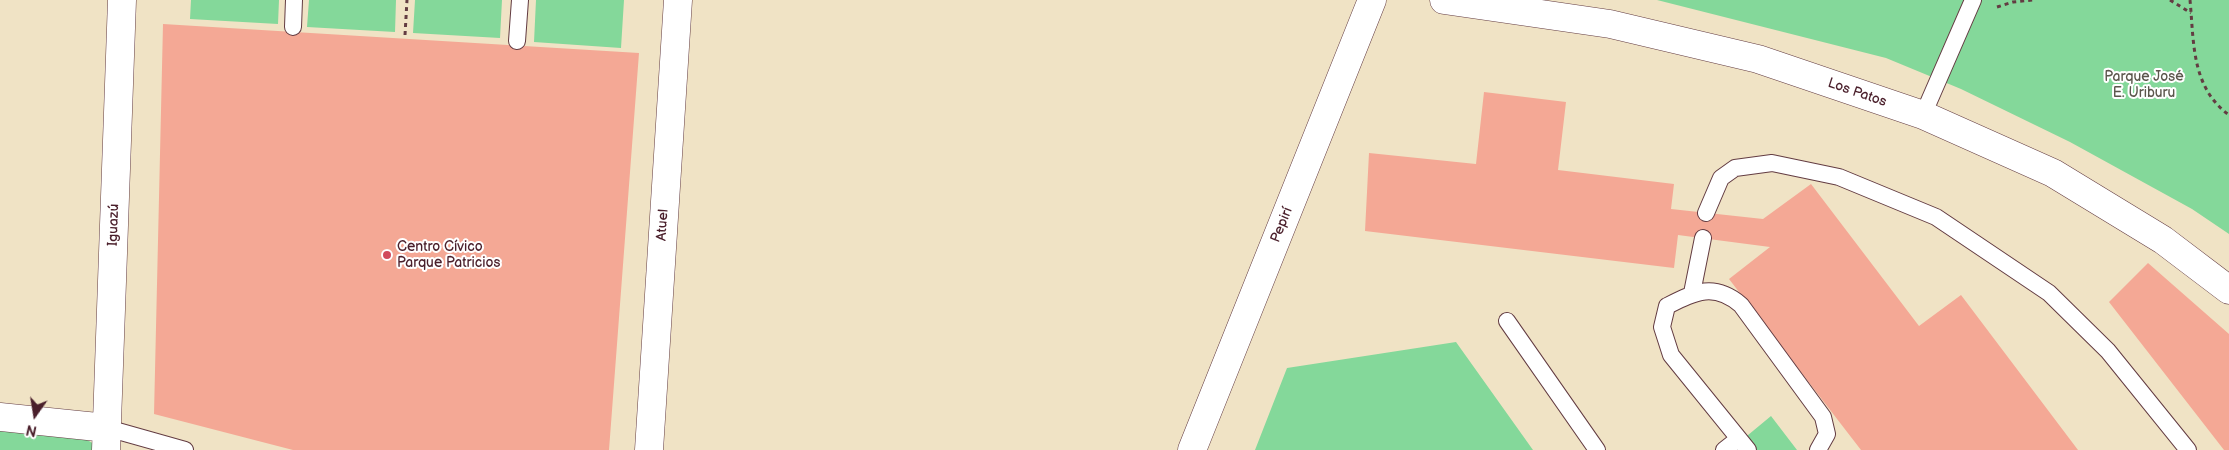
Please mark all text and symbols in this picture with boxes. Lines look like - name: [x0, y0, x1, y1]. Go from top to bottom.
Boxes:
- park label: Parque José E. Uriburu: [2104, 69, 2184, 102]
- street label: Los Patos: [1825, 75, 1889, 111]
- street label: Iguazú: [105, 203, 123, 247]
- street label: Pepirí: [1267, 205, 1297, 245]
- street label: Atuel: [654, 208, 672, 242]
- place label: Centro Cívico Parque Patricios: [397, 239, 500, 272]
- marker: Centro Cívico Parque Patricios: [381, 249, 393, 261]
- north arrow: [10, 390, 60, 440]
- text: N: [24, 421, 39, 440]

